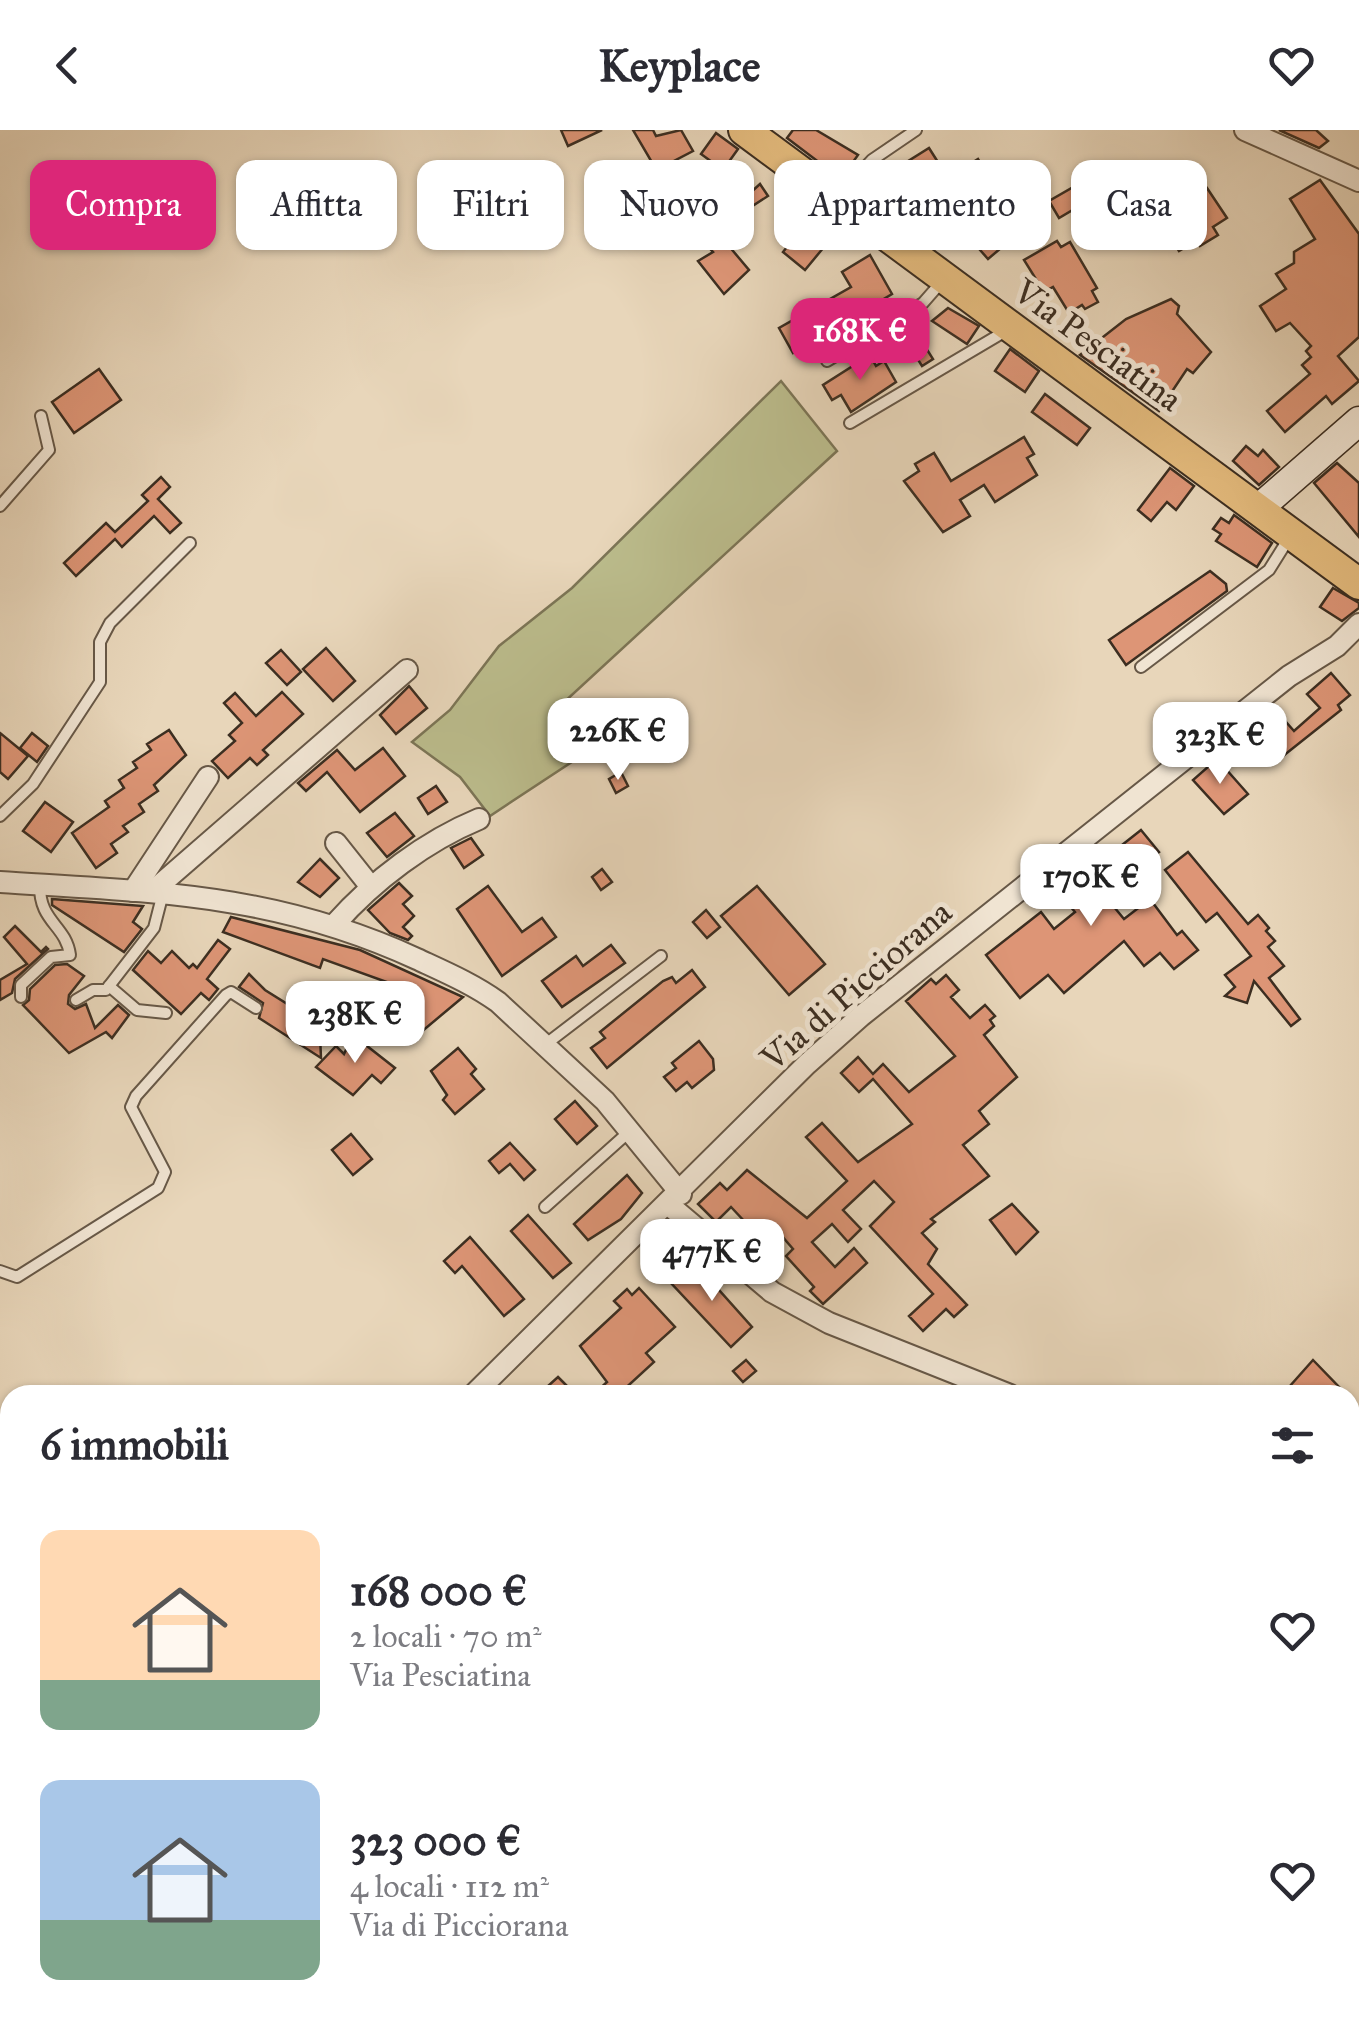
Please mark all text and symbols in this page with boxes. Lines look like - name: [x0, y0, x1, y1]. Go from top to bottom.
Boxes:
- icon: back: [40, 38, 95, 93]
- text: Keyplace: [598, 38, 761, 93]
- icon: heart: [1264, 38, 1319, 93]
- chip: Compra: [30, 160, 216, 250]
- chip: Affitta: [236, 160, 397, 250]
- chip: Filtri: [417, 160, 564, 250]
- chip: Nuovo: [584, 160, 754, 250]
- chip: Appartamento: [774, 160, 1051, 250]
- chip: Casa: [1071, 160, 1207, 250]
- street label: Via Pesciatina: [1004, 269, 1190, 421]
- pin: 168K €: [779, 298, 941, 383]
- text: 168K €: [813, 311, 907, 350]
- pin: 226K €: [537, 698, 699, 783]
- pin: 323K €: [1139, 702, 1301, 787]
- text: 226K €: [570, 711, 666, 750]
- text: 323K €: [1175, 715, 1265, 754]
- pin: 170K €: [1010, 844, 1172, 929]
- text: 170K €: [1042, 857, 1140, 896]
- street label: Via di Picciorana: [751, 891, 961, 1081]
- pin: 238K €: [274, 981, 436, 1066]
- text: 238K €: [308, 994, 402, 1033]
- pin: 477K €: [631, 1219, 793, 1304]
- text: 477K €: [662, 1232, 762, 1271]
- icon: filters: [1265, 1418, 1320, 1473]
- text: 6 immobili: [40, 1419, 229, 1471]
- text: 168 000 €: [350, 1565, 527, 1617]
- icon: home: [120, 1570, 240, 1690]
- icon: heart: [1265, 1603, 1320, 1658]
- text: 2 locali · 70 m²: [350, 1617, 542, 1656]
- text: Via Pesciatina: [350, 1656, 531, 1695]
- text: 323 000 €: [350, 1815, 521, 1867]
- icon: home: [120, 1820, 240, 1940]
- icon: heart: [1265, 1853, 1320, 1908]
- text: 4 locali · 112 m²: [350, 1867, 549, 1906]
- text: Via di Picciorana: [350, 1906, 568, 1945]

